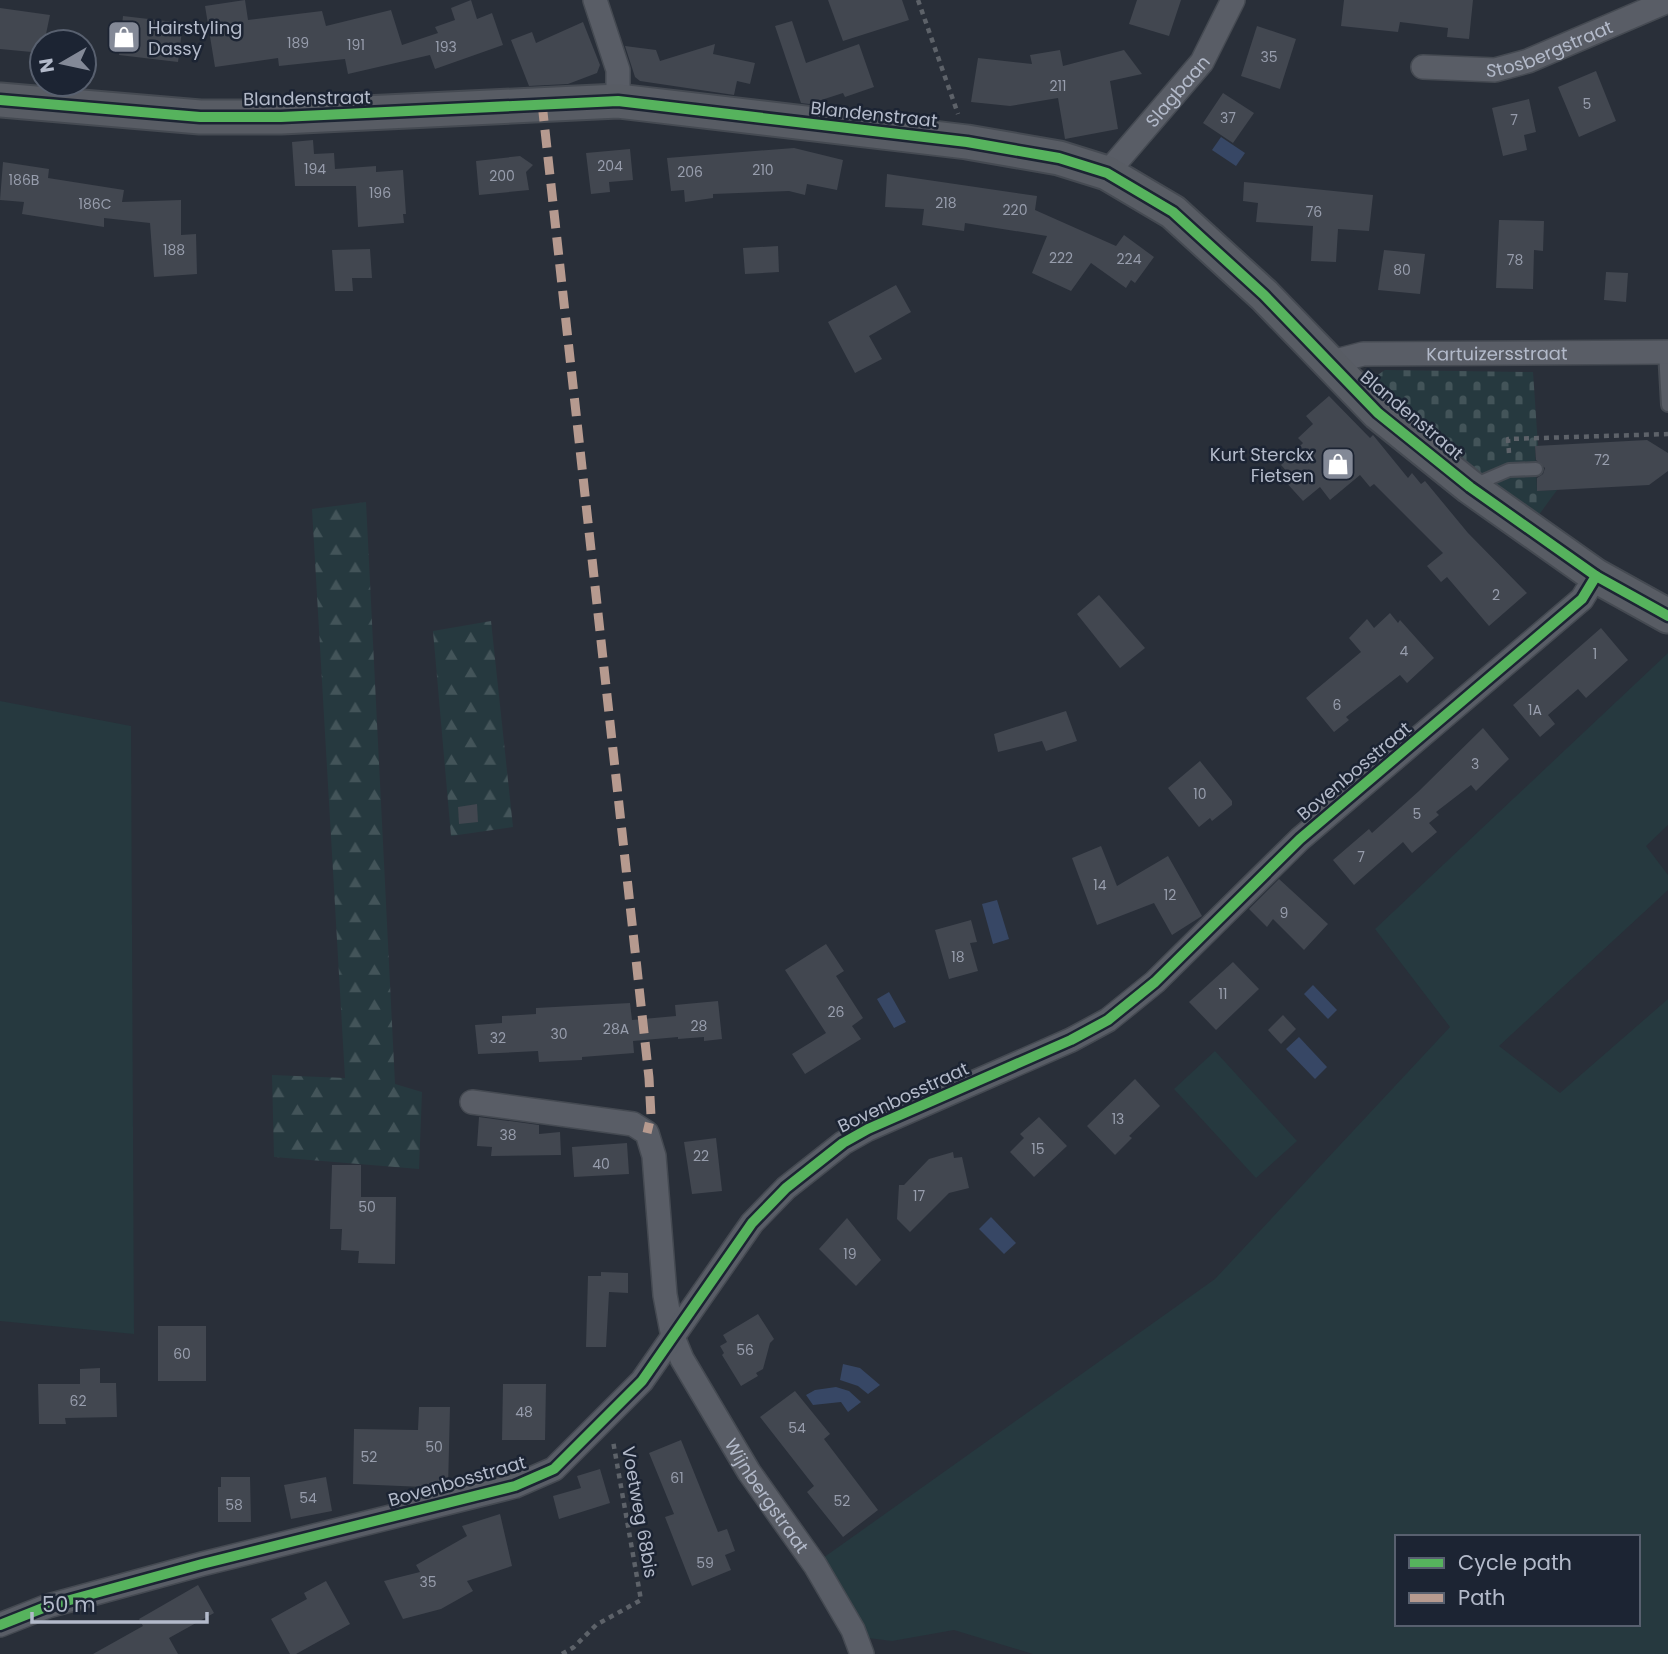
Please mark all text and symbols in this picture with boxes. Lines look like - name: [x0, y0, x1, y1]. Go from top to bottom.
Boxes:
- street label: Stosbergstraat: [1485, 14, 1616, 83]
- place label: Hairstyling Dassy: [148, 15, 242, 61]
- shop icon: Hairstyling Dassy: [105, 18, 143, 56]
- north arrow: [28, 28, 98, 98]
- house number: 189: [287, 33, 309, 53]
- house number: 191: [347, 35, 365, 55]
- house number: 193: [435, 37, 457, 57]
- house number: 35: [1260, 47, 1278, 67]
- street label: Slagbaan: [1139, 50, 1215, 132]
- text: N: [32, 56, 61, 75]
- house number: 211: [1049, 76, 1067, 96]
- street label: Blandenstraat: [243, 84, 371, 112]
- house number: 5: [1583, 94, 1591, 114]
- street label: Blandenstraat: [809, 95, 939, 133]
- house number: 37: [1220, 108, 1236, 128]
- house number: 7: [1510, 110, 1518, 130]
- house number: 204: [597, 156, 623, 176]
- house number: 194: [304, 159, 326, 179]
- house number: 210: [752, 160, 774, 180]
- house number: 206: [677, 162, 703, 182]
- house number: 200: [489, 166, 515, 186]
- house number: 186B: [9, 170, 39, 190]
- house number: 196: [369, 183, 391, 203]
- house number: 218: [935, 193, 957, 213]
- house number: 186C: [78, 194, 112, 214]
- house number: 220: [1003, 200, 1027, 220]
- house number: 76: [1306, 202, 1322, 222]
- house number: 188: [163, 240, 185, 260]
- house number: 222: [1049, 248, 1073, 268]
- house number: 224: [1117, 249, 1142, 269]
- house number: 78: [1507, 250, 1523, 270]
- house number: 80: [1393, 260, 1411, 280]
- street label: Kartuizersstraat: [1426, 340, 1568, 366]
- street label: Blandenstraat: [1355, 364, 1469, 466]
- place label: Kurt Sterckx Fietsen: [1210, 442, 1314, 488]
- shop icon: Kurt Sterckx Fietsen: [1319, 445, 1357, 483]
- house number: 72: [1594, 450, 1610, 470]
- house number: 2: [1492, 585, 1500, 605]
- house number: 4: [1400, 641, 1409, 661]
- house number: 1: [1593, 644, 1597, 664]
- house number: 6: [1333, 695, 1342, 715]
- house number: 1A: [1528, 700, 1542, 720]
- street label: Bovenbosstraat: [1292, 716, 1416, 826]
- house number: 3: [1471, 754, 1479, 774]
- house number: 10: [1193, 784, 1207, 804]
- house number: 5: [1413, 804, 1421, 824]
- house number: 7: [1357, 847, 1365, 867]
- house number: 14: [1093, 875, 1107, 895]
- house number: 12: [1164, 885, 1176, 905]
- house number: 9: [1280, 903, 1288, 923]
- house number: 18: [951, 947, 965, 967]
- house number: 11: [1219, 984, 1227, 1004]
- house number: 26: [828, 1002, 845, 1022]
- house number: 28: [691, 1016, 708, 1036]
- house number: 28A: [603, 1019, 629, 1039]
- house number: 30: [550, 1024, 568, 1044]
- house number: 32: [490, 1028, 506, 1048]
- street label: Bovenbosstraat: [833, 1056, 973, 1138]
- house number: 13: [1112, 1109, 1124, 1129]
- house number: 38: [499, 1125, 517, 1145]
- house number: 15: [1031, 1139, 1045, 1159]
- house number: 22: [693, 1146, 709, 1166]
- house number: 40: [592, 1154, 610, 1174]
- house number: 17: [913, 1186, 925, 1206]
- house number: 50: [358, 1197, 376, 1217]
- house number: 19: [843, 1244, 857, 1264]
- house number: 56: [736, 1340, 754, 1360]
- house number: 60: [173, 1344, 191, 1364]
- house number: 62: [70, 1391, 86, 1411]
- house number: 48: [515, 1402, 533, 1422]
- house number: 54: [788, 1418, 806, 1438]
- street label: Wijnbergstraat: [719, 1433, 815, 1558]
- house number: 50: [425, 1437, 443, 1457]
- street label: Voetweg 68bis: [616, 1444, 664, 1580]
- house number: 52: [361, 1447, 377, 1467]
- street label: Bovenbosstraat: [385, 1449, 529, 1513]
- house number: 61: [670, 1468, 684, 1488]
- house number: 54: [299, 1488, 317, 1508]
- house number: 52: [834, 1491, 850, 1511]
- house number: 58: [225, 1495, 243, 1515]
- legend: [1395, 1535, 1640, 1626]
- text: Cycle path: [1458, 1548, 1572, 1577]
- house number: 59: [696, 1553, 714, 1573]
- house number: 35: [419, 1572, 437, 1592]
- scale bar: [32, 1580, 206, 1624]
- text: Path: [1458, 1583, 1505, 1612]
- text: 50 m: [42, 1590, 96, 1619]

